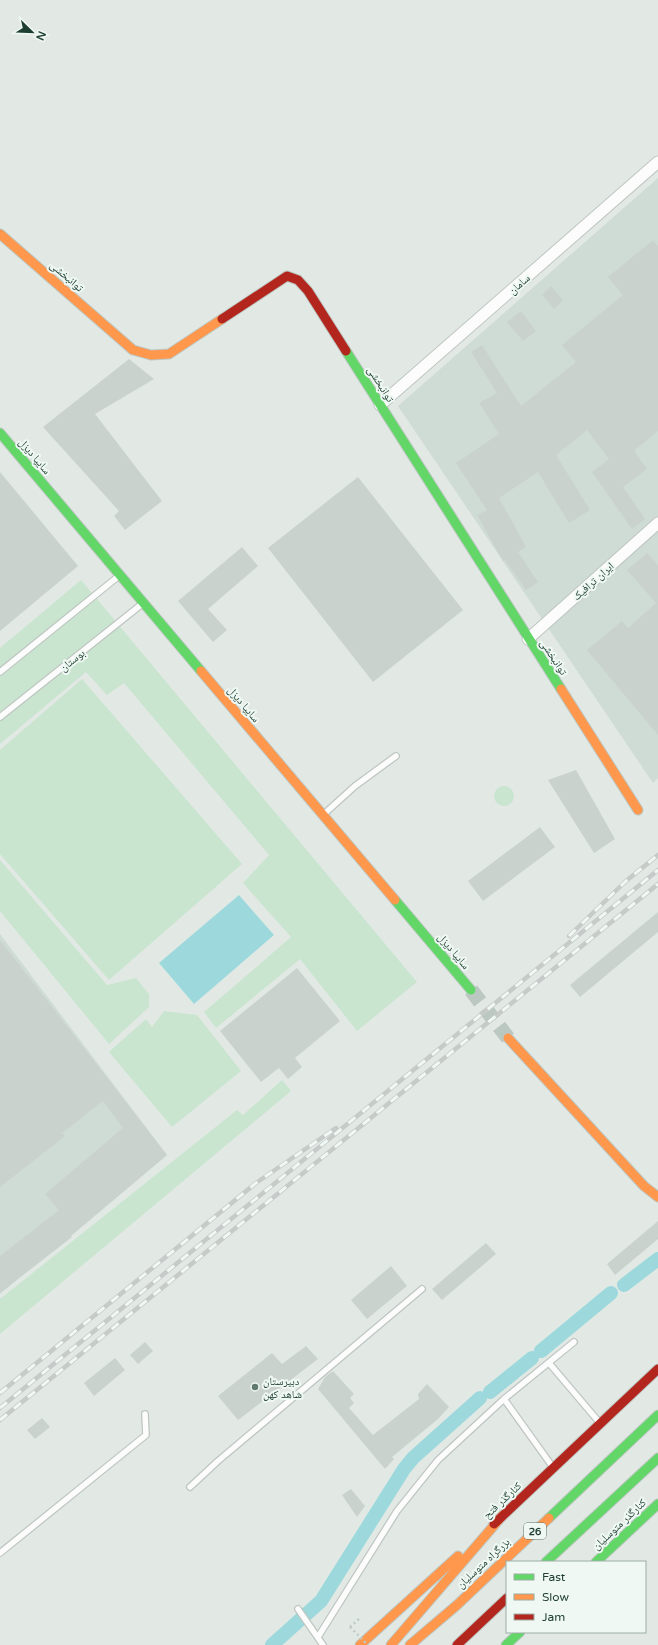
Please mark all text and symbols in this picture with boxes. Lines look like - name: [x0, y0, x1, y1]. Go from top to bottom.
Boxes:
- north arrow: [12, 12, 52, 52]
- text: N: [33, 29, 48, 42]
- street label: توانبخشی: [47, 258, 87, 295]
- street label: سامان: [506, 272, 533, 297]
- street label: توانبخشی: [364, 364, 397, 405]
- street label: سایپا دیزل: [16, 436, 53, 477]
- street label: ایران ترافیک: [570, 560, 617, 603]
- street label: توانبخشی: [537, 637, 570, 678]
- street label: بوستان: [57, 646, 88, 674]
- street label: سایپا دیزل: [225, 684, 262, 725]
- street label: سایپا دیزل: [435, 931, 472, 972]
- place label: دبیرستان شاهد کهن: [263, 1375, 302, 1401]
- marker: دبیرستان شاهد کهن: [250, 1382, 260, 1392]
- street label: کنارگذر فتح: [480, 1479, 524, 1521]
- street label: کنارگذر متوسلیان: [590, 1496, 649, 1553]
- road number: 26: [524, 1523, 546, 1539]
- street label: بزرگراه متوسلیان: [454, 1535, 513, 1591]
- legend: [506, 1561, 646, 1633]
- text: Fast: [542, 1570, 566, 1584]
- text: Slow: [542, 1590, 569, 1604]
- text: Jam: [542, 1610, 565, 1624]

